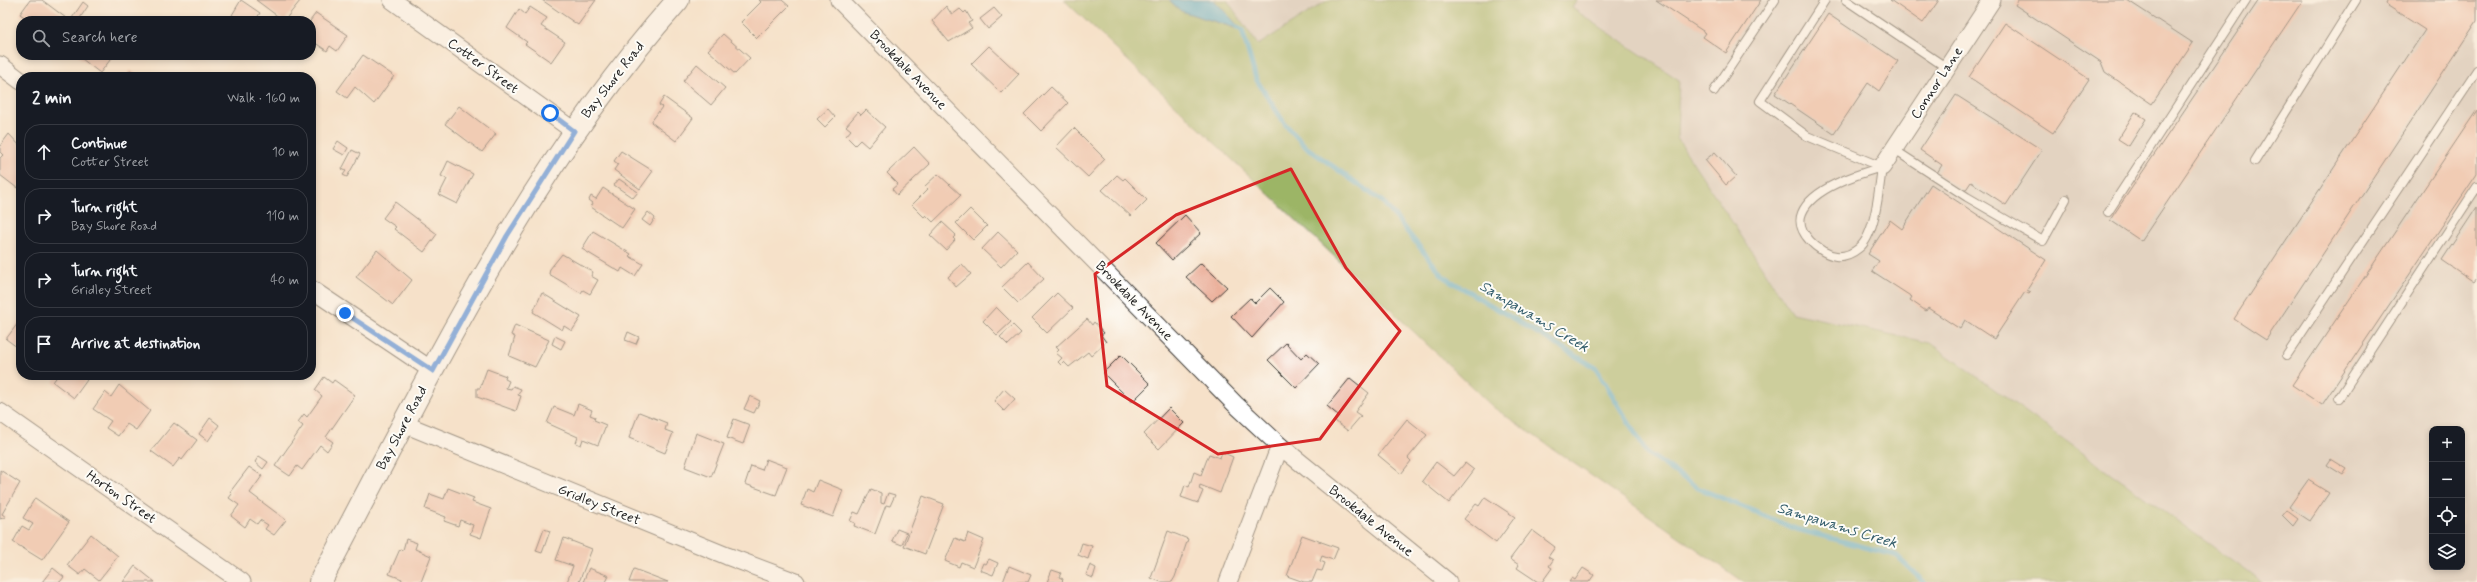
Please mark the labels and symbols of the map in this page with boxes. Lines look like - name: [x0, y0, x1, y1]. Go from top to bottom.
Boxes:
- street label: Brookdale Avenue: [865, 26, 951, 114]
- street label: Cotter Street: [444, 34, 522, 98]
- street label: Bay Shore Road: [577, 38, 649, 122]
- street label: Connor Lane: [1907, 43, 1967, 123]
- route start: [541, 104, 559, 122]
- street label: Brookdale Avenue: [1091, 257, 1177, 345]
- water label: Sampawams Creek: [1476, 276, 1593, 358]
- route end: [336, 304, 354, 322]
- street label: Bay Shore Road: [372, 383, 432, 473]
- street label: Horton Street: [83, 466, 159, 528]
- street label: Gridley Street: [555, 480, 643, 530]
- street label: Brookdale Avenue: [1325, 481, 1417, 561]
- water label: Sampawams Creek: [1775, 498, 1900, 554]

